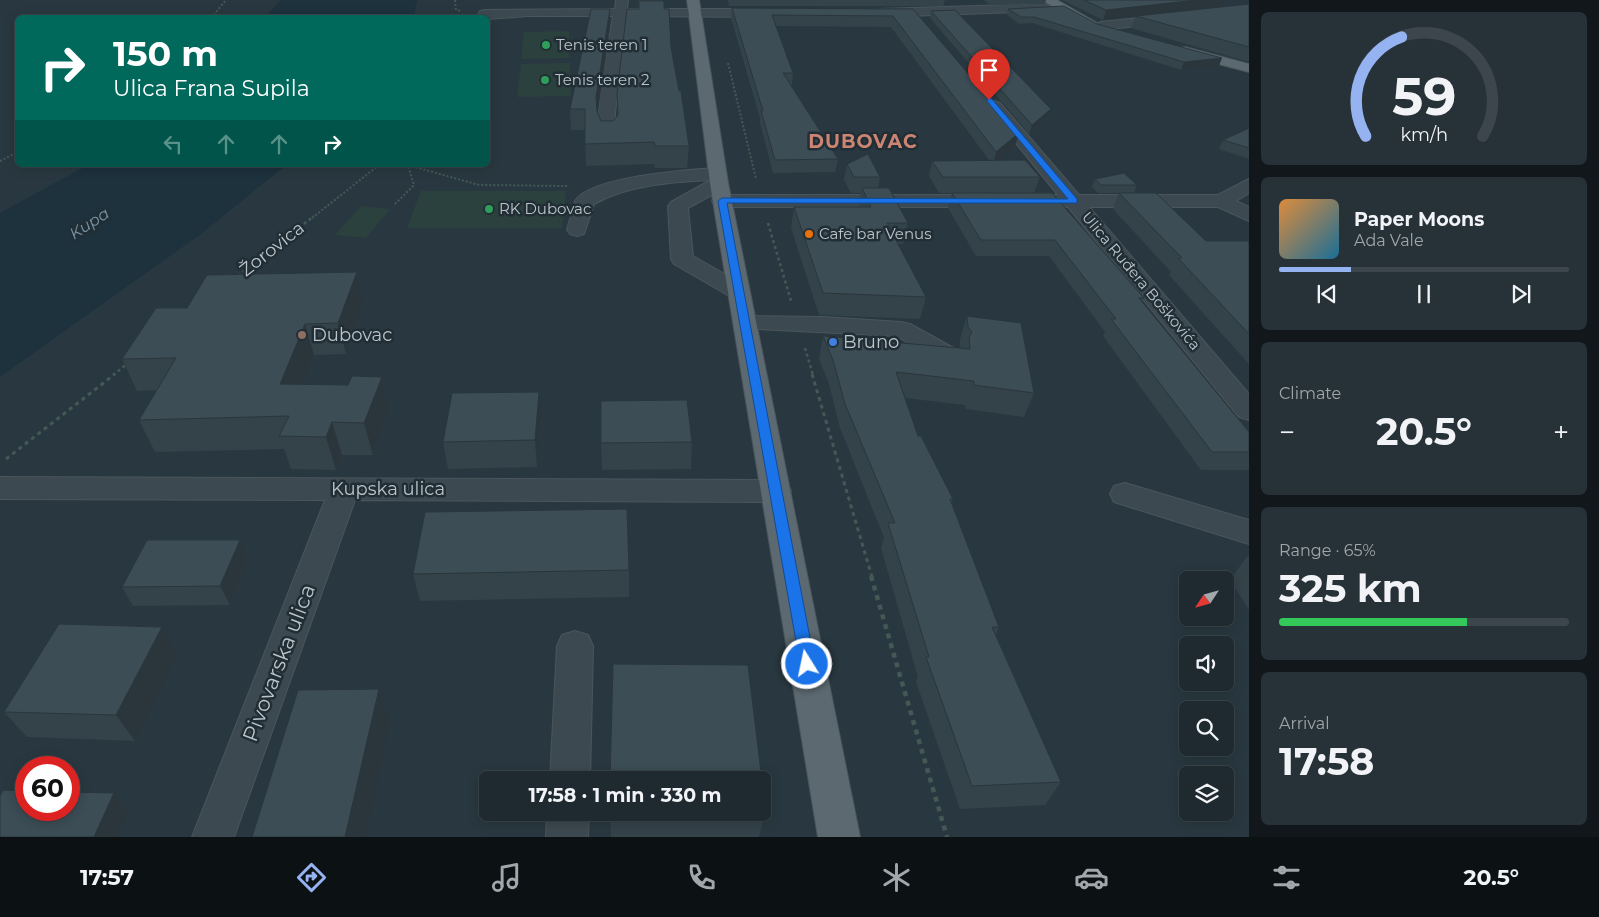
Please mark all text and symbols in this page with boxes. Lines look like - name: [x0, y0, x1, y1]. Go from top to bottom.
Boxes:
- text: 150 m: [113, 32, 218, 75]
- icon: right: [30, 35, 95, 100]
- place label: Tenis teren 1: [556, 35, 648, 54]
- marker: Tenis teren 1: [540, 39, 552, 51]
- pin: [968, 49, 1010, 100]
- icon: arrive: [975, 56, 1003, 84]
- text: 59: [1392, 65, 1456, 128]
- place label: Tenis teren 2: [555, 70, 650, 89]
- marker: Tenis teren 2: [539, 74, 551, 86]
- text: Ulica Frana Supila: [113, 75, 310, 102]
- text: km/h: [1400, 124, 1448, 145]
- icon: left: [159, 130, 187, 158]
- icon: ahead: [212, 130, 240, 158]
- icon: ahead: [265, 130, 293, 158]
- icon: right: [318, 130, 346, 158]
- district label: DUBOVAC: [808, 130, 918, 153]
- place label: RK Dubovac: [499, 199, 591, 218]
- marker: RK Dubovac: [483, 203, 495, 215]
- water label: Kupa: [66, 204, 113, 243]
- street label: Ulica Ruđera Boškovića: [1078, 208, 1205, 354]
- text: Paper Moons: [1354, 208, 1484, 231]
- street label: Žorovica: [235, 217, 309, 281]
- place label: Cafe bar Venus: [819, 224, 931, 243]
- marker: Cafe bar Venus: [803, 228, 815, 240]
- text: Ada Vale: [1354, 231, 1424, 250]
- icon: previous: [1313, 280, 1341, 308]
- icon: pause: [1410, 280, 1438, 308]
- icon: next: [1507, 280, 1535, 308]
- place label: Dubovac: [312, 324, 392, 346]
- marker: Dubovac: [296, 329, 308, 341]
- place label: Bruno: [843, 331, 899, 353]
- marker: Bruno: [827, 336, 839, 348]
- text: Climate: [1279, 384, 1341, 403]
- text: 20.5°: [1376, 408, 1472, 455]
- text: −: [1279, 415, 1295, 449]
- text: +: [1553, 415, 1569, 449]
- street label: Kupska ulica: [331, 478, 445, 500]
- text: Range · 65%: [1279, 541, 1376, 560]
- text: 325 km: [1279, 565, 1422, 612]
- north arrow: [1179, 571, 1234, 626]
- map controls: [1179, 571, 1234, 821]
- street label: Pivovarska ulica: [237, 581, 320, 745]
- button: sound: [1179, 636, 1234, 691]
- position arrow: [780, 637, 832, 689]
- button: search: [1179, 701, 1234, 756]
- text: Arrival: [1279, 714, 1329, 733]
- text: 17:58: [1279, 738, 1374, 785]
- speed limit sign: 60: [15, 756, 80, 821]
- button: layers: [1179, 766, 1234, 821]
- text: 17:58 · 1 min · 330 m: [529, 784, 721, 807]
- icon: directions: [294, 860, 329, 895]
- icon: music: [489, 860, 524, 895]
- icon: phone: [684, 860, 719, 895]
- icon: climate: [879, 860, 914, 895]
- icon: car: [1074, 860, 1109, 895]
- icon: filters: [1269, 860, 1304, 895]
- text: 17:57: [80, 864, 134, 891]
- text: 20.5°: [1463, 864, 1519, 891]

